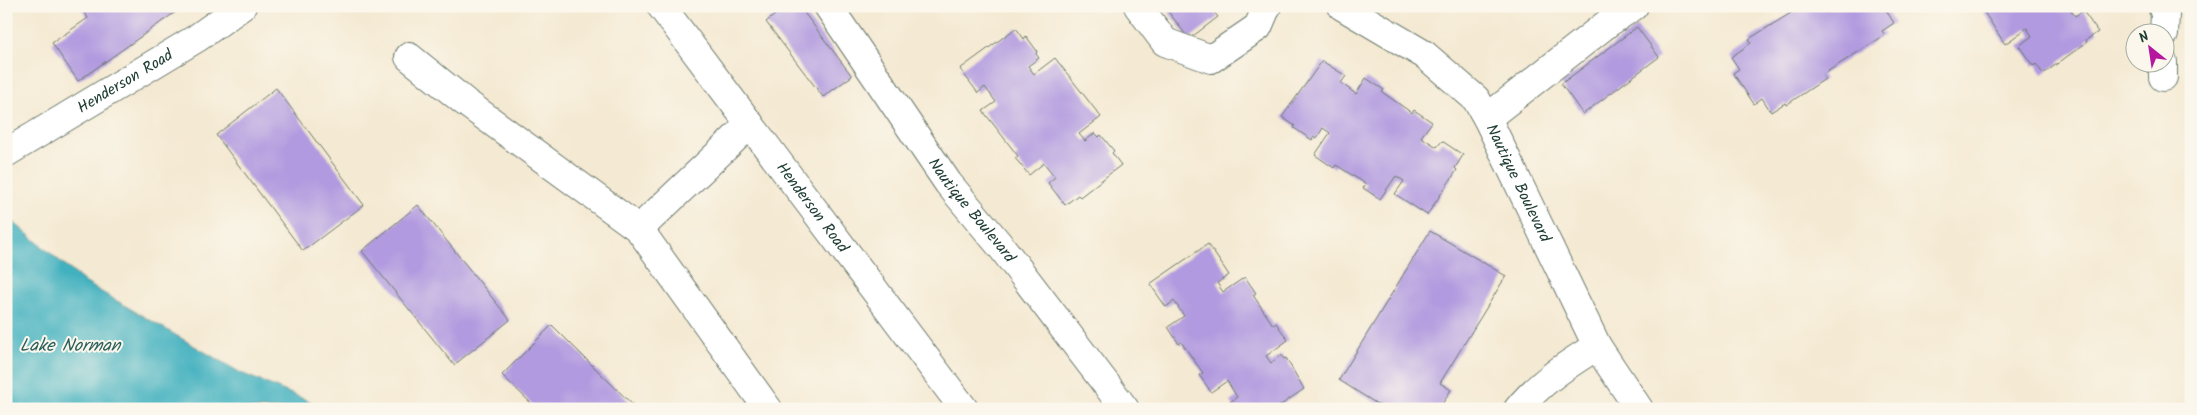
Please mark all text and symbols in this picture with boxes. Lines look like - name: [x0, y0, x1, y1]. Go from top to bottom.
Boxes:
- north arrow: [2124, 22, 2174, 72]
- text: N: [2135, 26, 2153, 49]
- street label: Henderson Road: [72, 42, 179, 120]
- street label: Nautique Boulevard: [1479, 120, 1558, 247]
- street label: Nautique Boulevard: [922, 153, 1022, 269]
- street label: Henderson Road: [770, 157, 856, 259]
- water label: Lake Norman: [20, 332, 122, 361]

